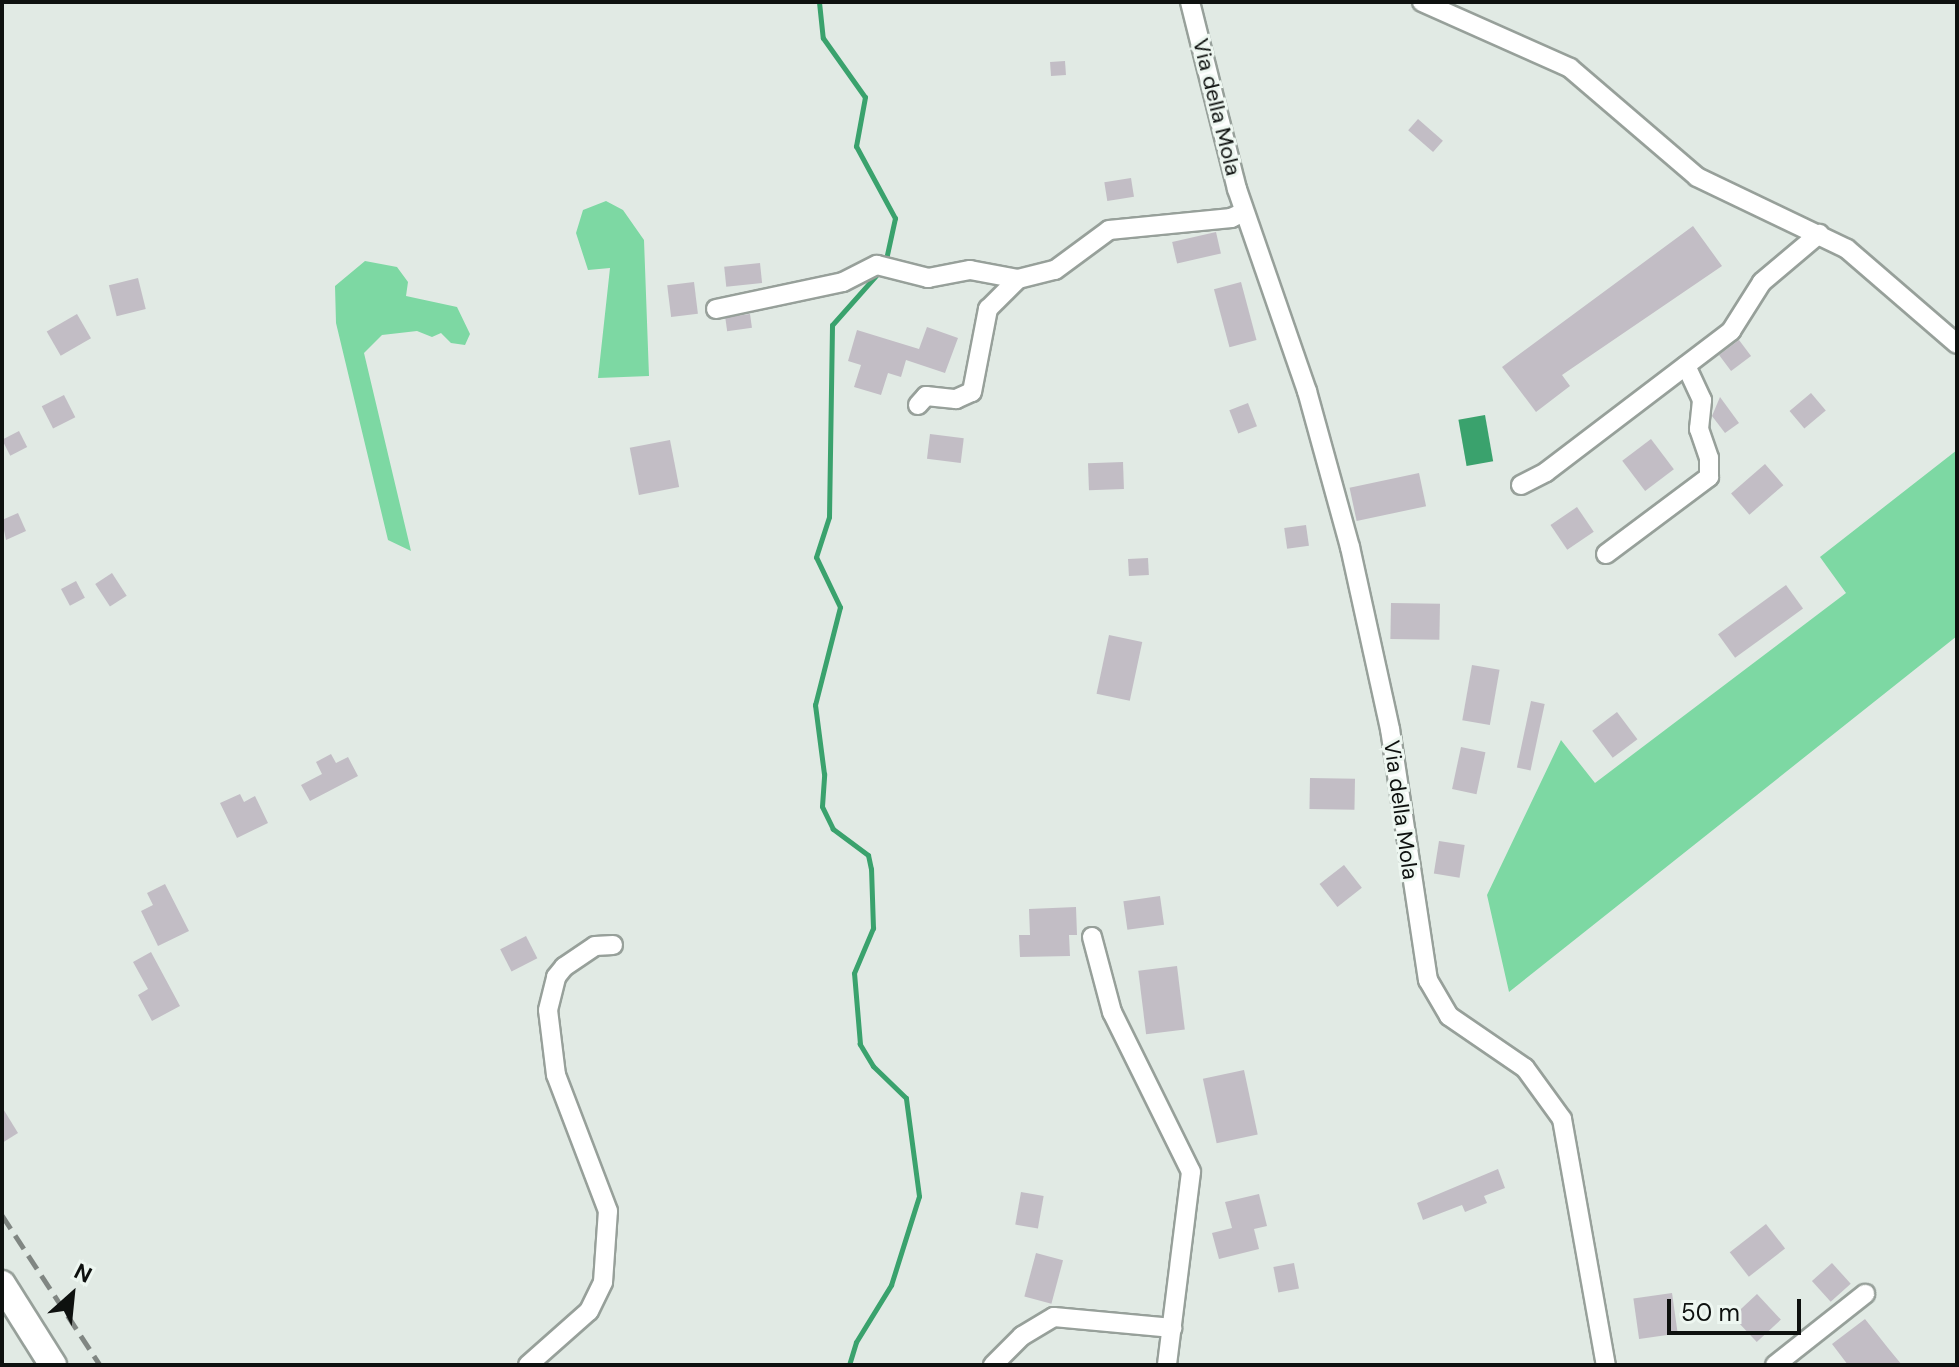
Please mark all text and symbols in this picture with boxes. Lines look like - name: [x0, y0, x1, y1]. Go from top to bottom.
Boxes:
- street label: Via della Mola: [1187, 36, 1247, 178]
- street label: Via della Mola: [1378, 739, 1424, 881]
- north arrow: [32, 1255, 112, 1335]
- text: N: [69, 1257, 97, 1290]
- scale bar: [1671, 1283, 1805, 1333]
- text: 50 m: [1681, 1297, 1740, 1328]

